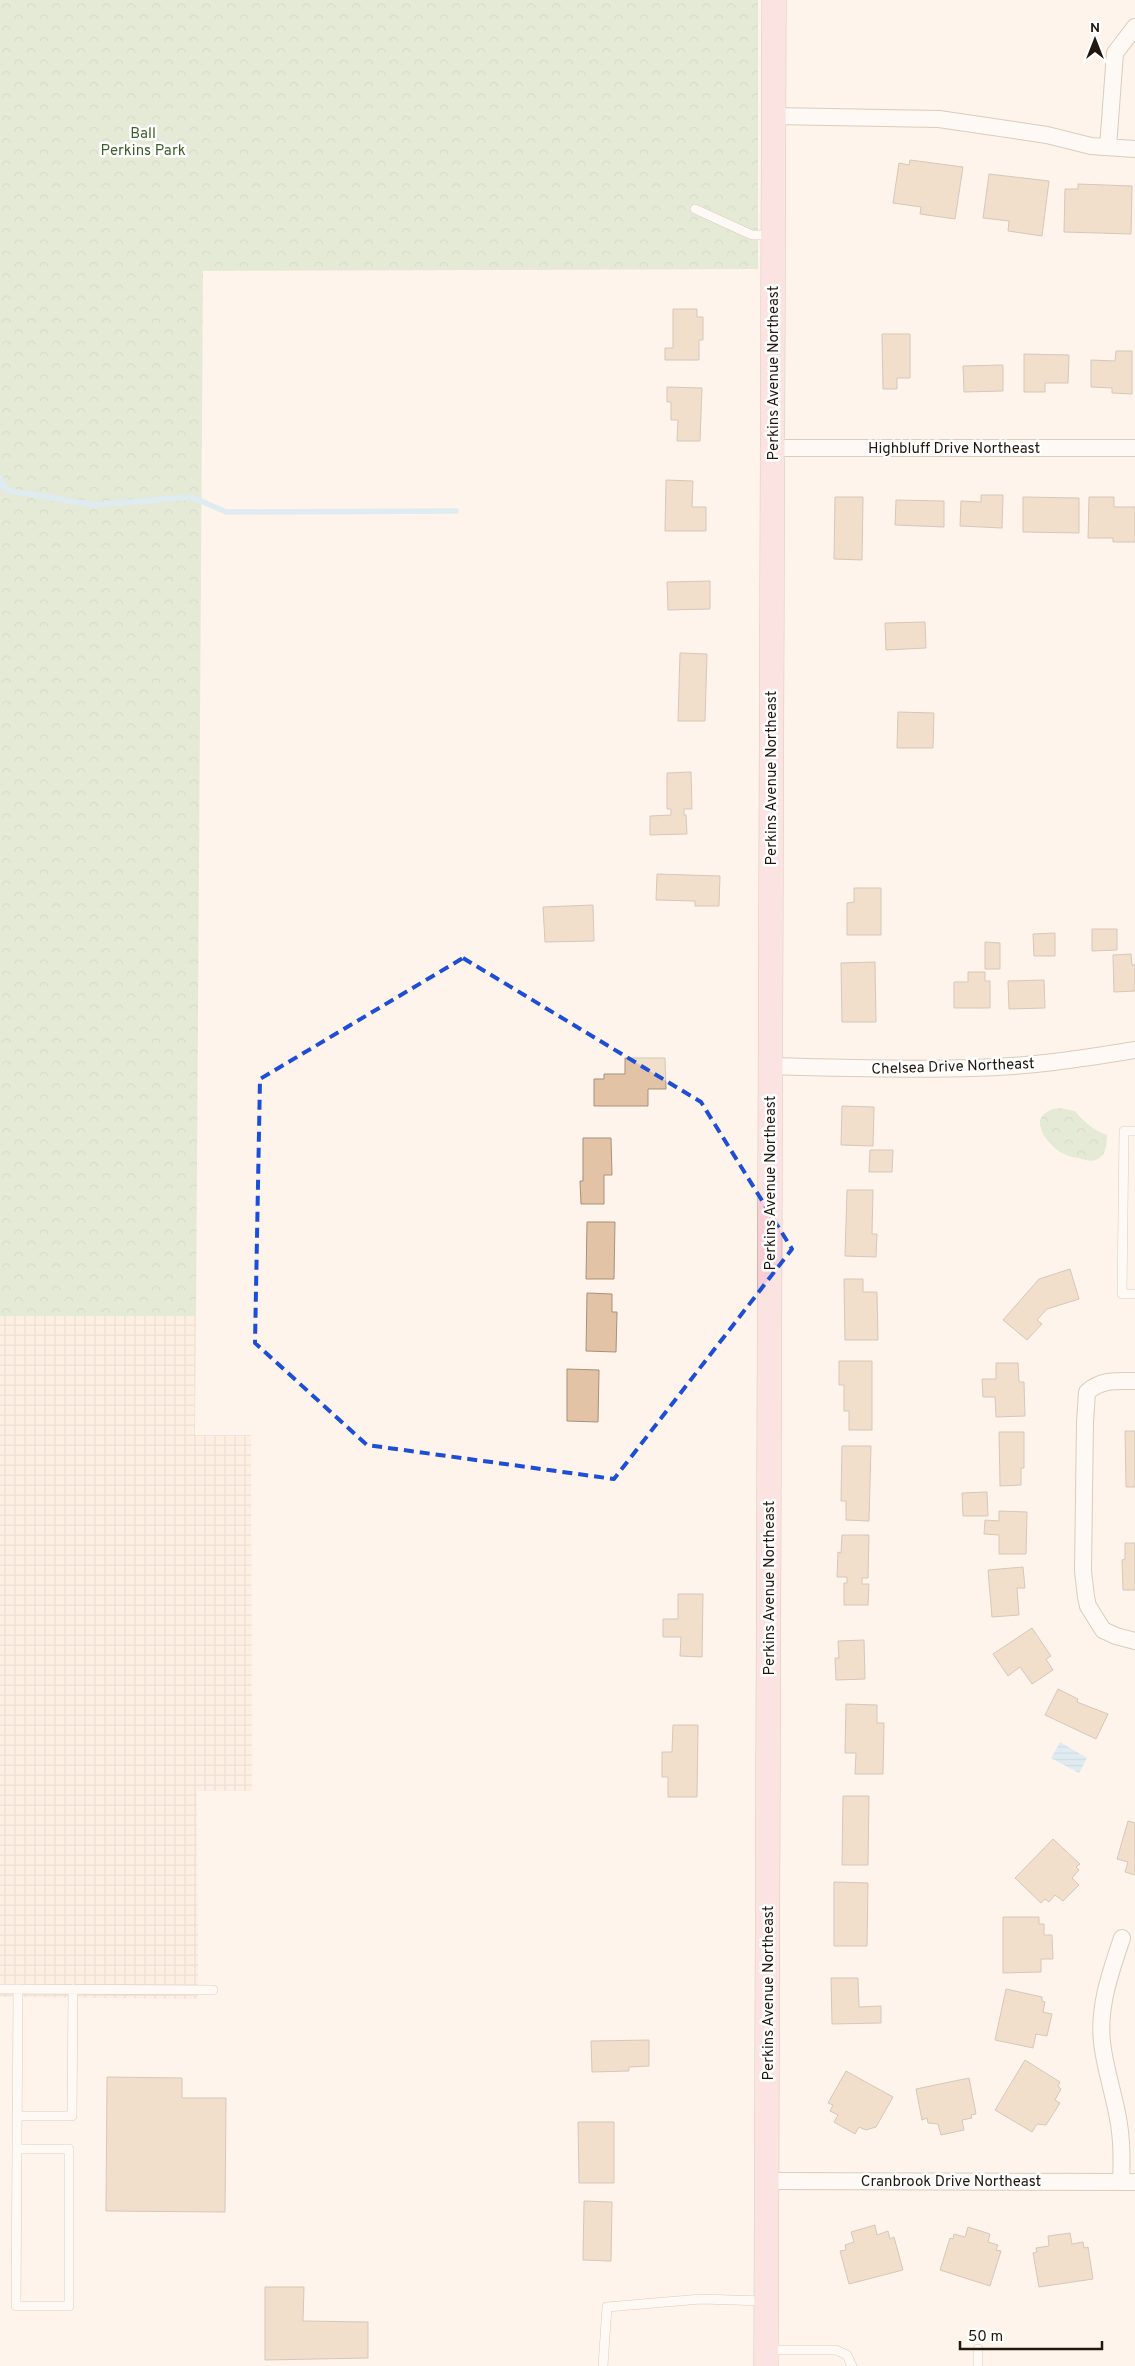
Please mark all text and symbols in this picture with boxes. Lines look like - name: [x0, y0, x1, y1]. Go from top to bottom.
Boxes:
- north arrow: [1070, 15, 1120, 65]
- text: N: [1090, 20, 1100, 37]
- park label: Ball Perkins Park: [100, 125, 186, 161]
- street label: Perkins Avenue Northeast: [765, 286, 784, 460]
- street label: Highbluff Drive Northeast: [868, 440, 1040, 459]
- street label: Perkins Avenue Northeast: [763, 691, 782, 865]
- street label: Chelsea Drive Northeast: [871, 1055, 1035, 1080]
- street label: Perkins Avenue Northeast: [762, 1096, 781, 1270]
- street label: Perkins Avenue Northeast: [761, 1501, 780, 1675]
- street label: Perkins Avenue Northeast: [760, 1906, 779, 2080]
- street label: Cranbrook Drive Northeast: [861, 2173, 1041, 2192]
- scale bar: [960, 2318, 1102, 2350]
- text: 50 m: [968, 2328, 1003, 2347]

